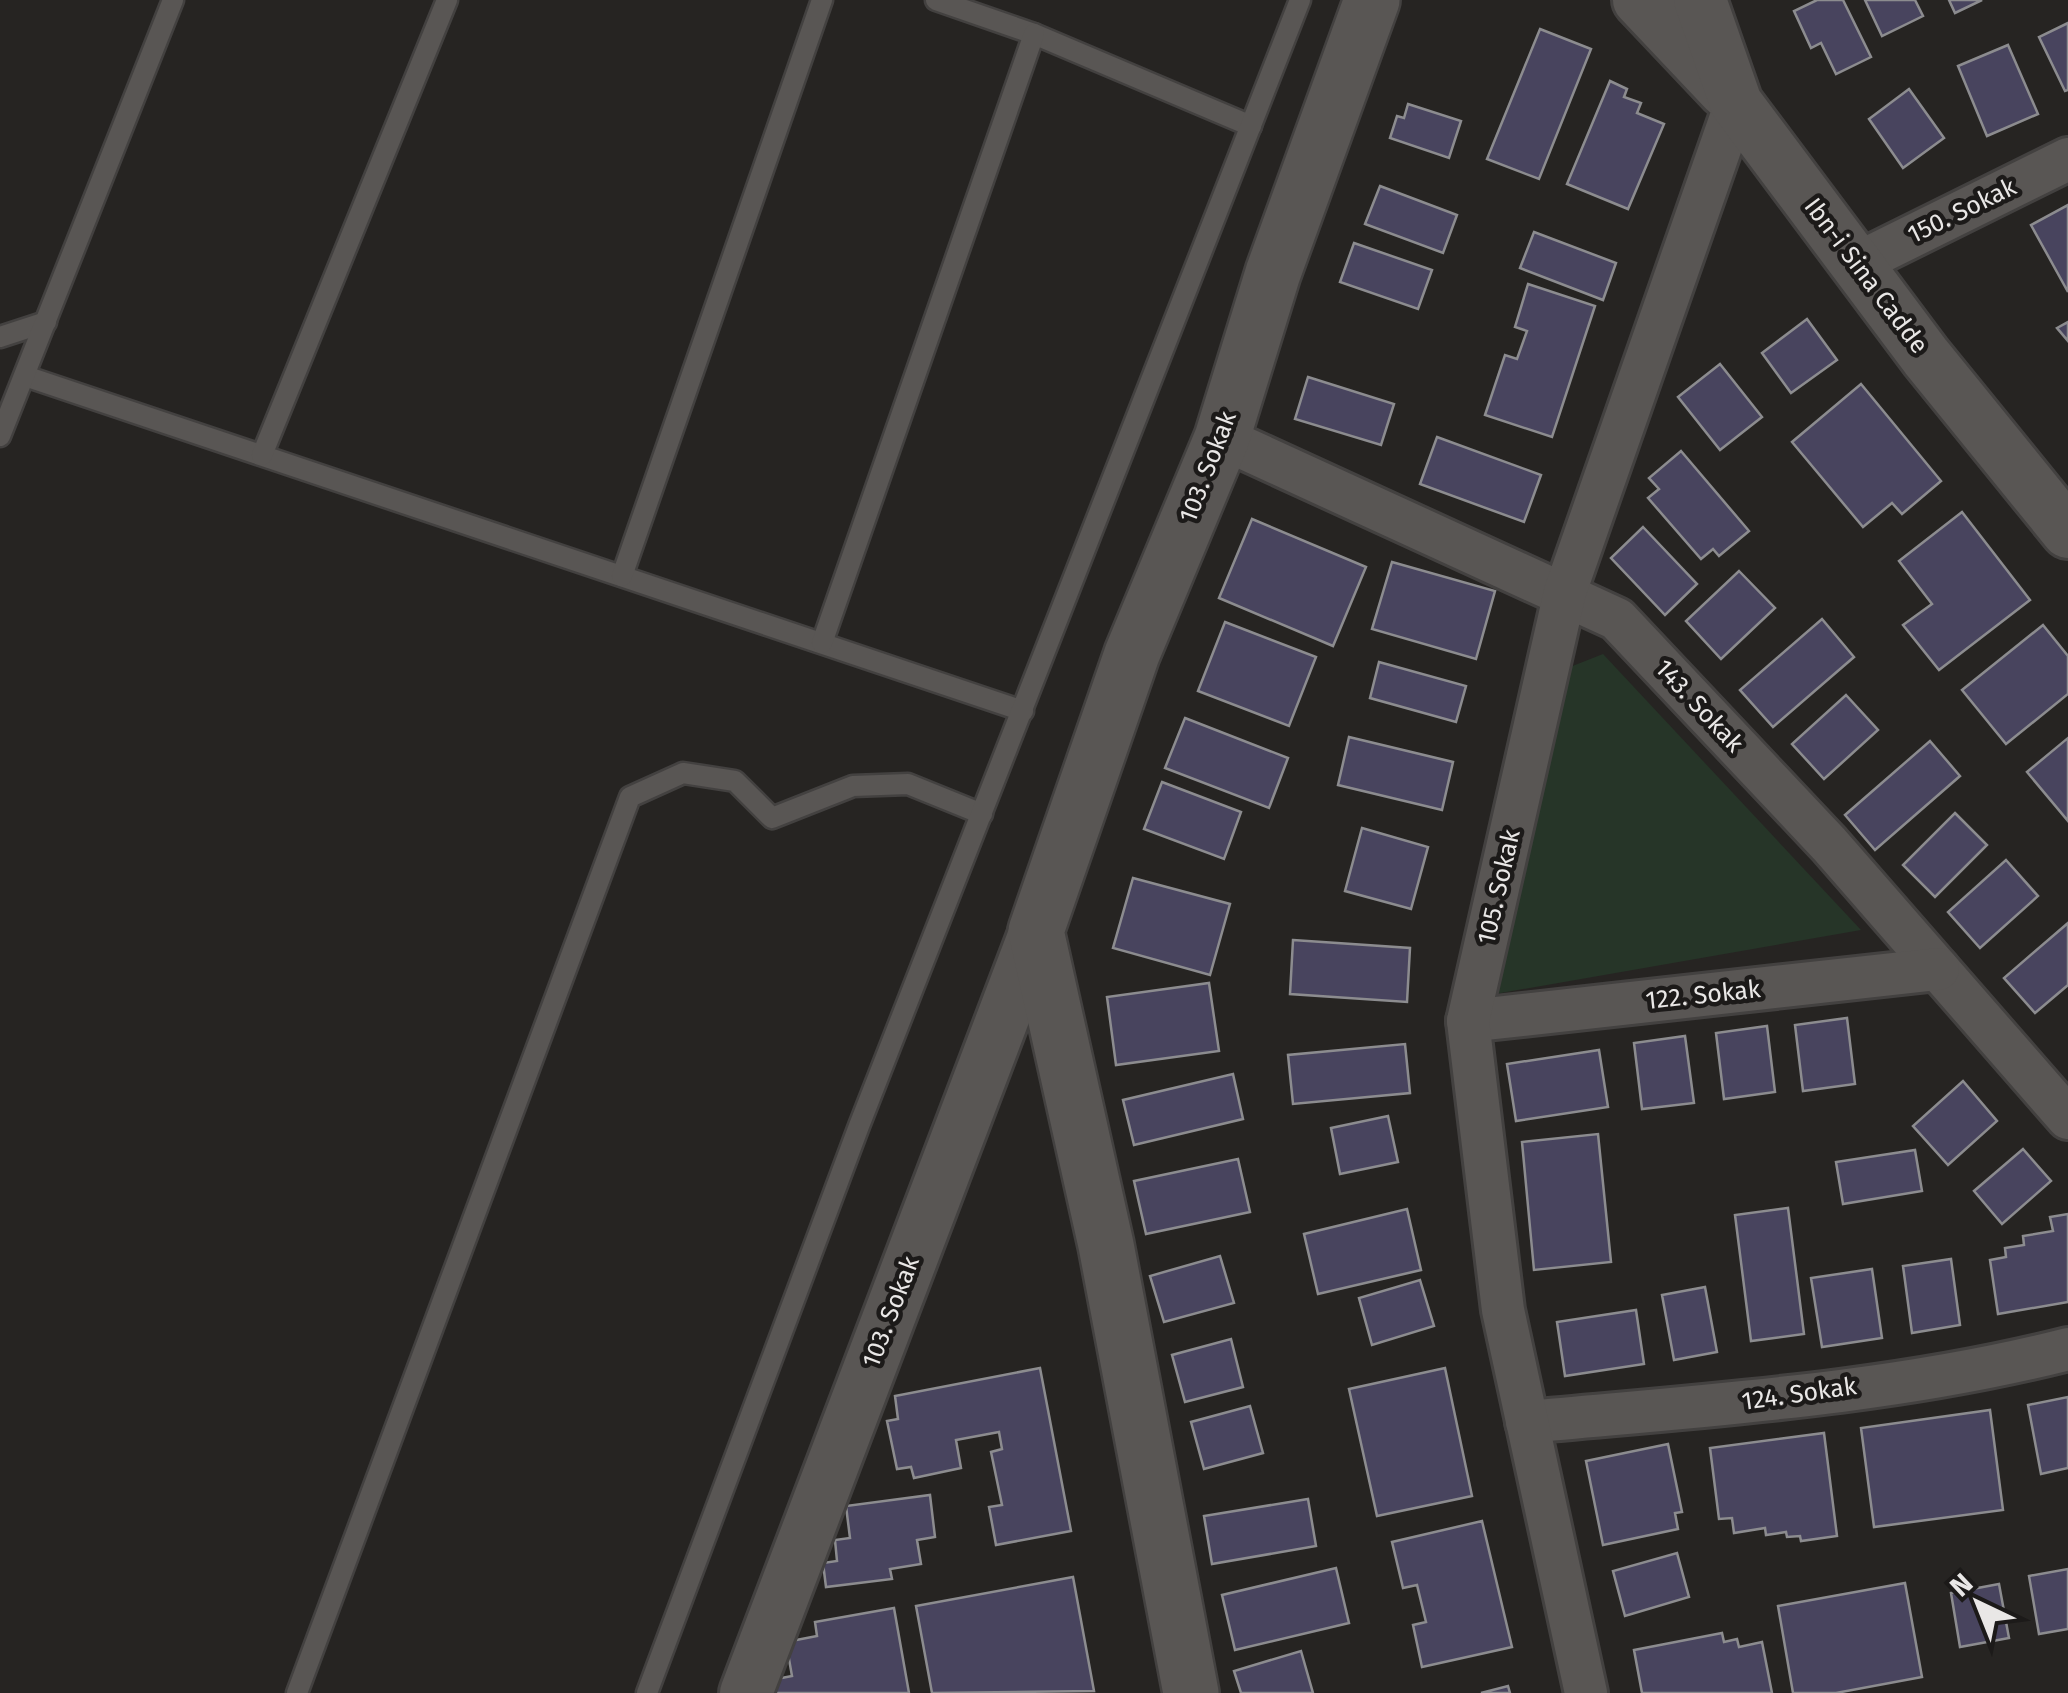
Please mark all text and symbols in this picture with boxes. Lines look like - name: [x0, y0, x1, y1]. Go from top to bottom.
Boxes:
- street label: 150. Sokak: [1903, 172, 2021, 250]
- street label: Ibn-i Sina Cadde: [1798, 192, 1934, 360]
- street label: 103. Sokak: [1173, 407, 1243, 527]
- street label: 143. Sokak: [1649, 653, 1750, 759]
- street label: 105. Sokak: [1471, 826, 1527, 947]
- street label: 122. Sokak: [1644, 974, 1762, 1016]
- street label: 103. Sokak: [856, 1252, 926, 1372]
- street label: 124. Sokak: [1740, 1371, 1858, 1417]
- north arrow: [1928, 1553, 2028, 1653]
- text: N: [1943, 1567, 1979, 1603]

